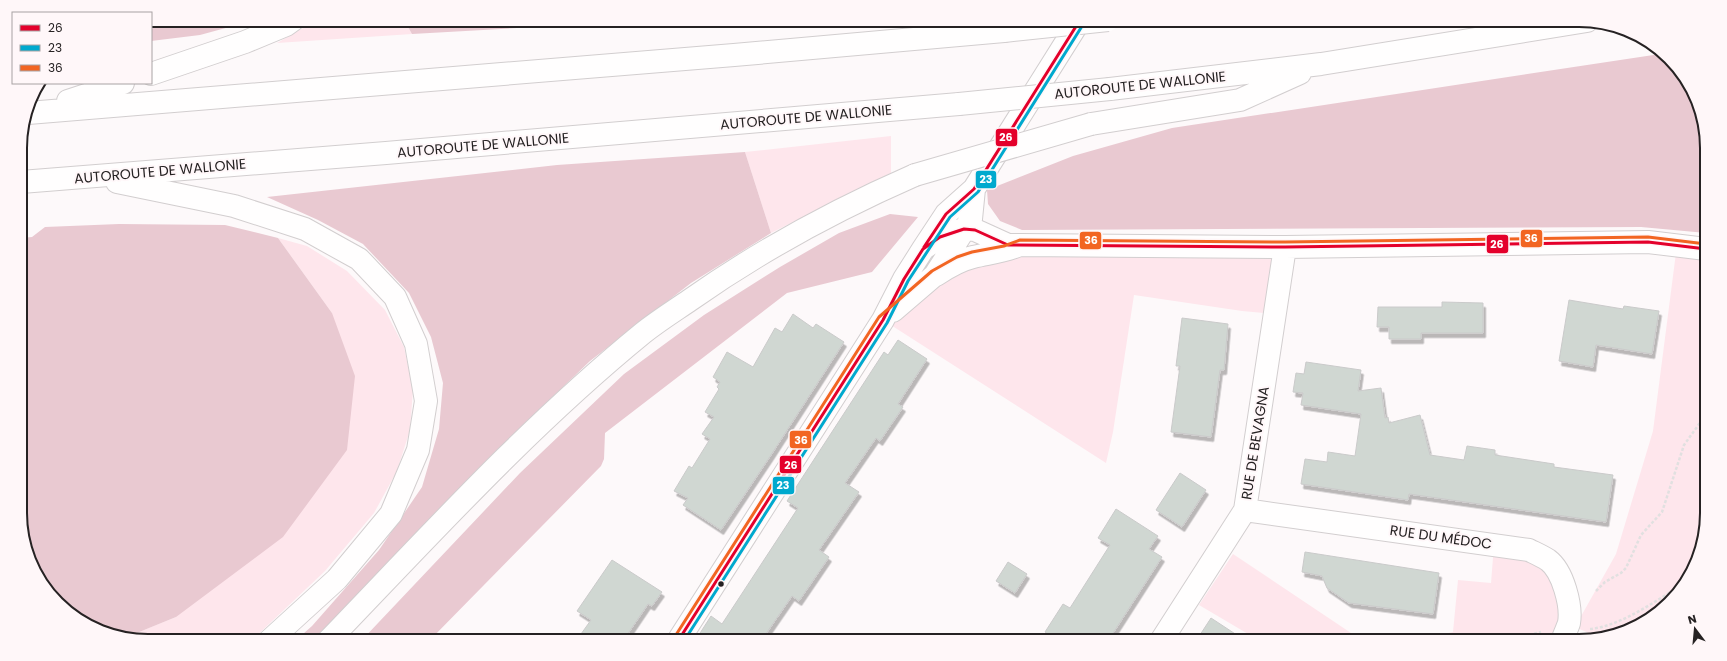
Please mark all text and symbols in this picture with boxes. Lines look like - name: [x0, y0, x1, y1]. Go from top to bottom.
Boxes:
- legend: [12, 12, 152, 84]
- text: 26: [48, 19, 63, 36]
- text: 23: [48, 39, 62, 56]
- text: 36: [48, 59, 63, 76]
- street label: AUTOROUTE DE WALLONIE: [1053, 66, 1227, 104]
- street label: AUTOROUTE DE WALLONIE: [719, 100, 893, 134]
- street label: AUTOROUTE DE WALLONIE: [396, 128, 570, 162]
- line badge: 26: [995, 128, 1018, 147]
- text: 26: [999, 129, 1013, 145]
- street label: AUTOROUTE DE WALLONIE: [73, 154, 247, 188]
- line badge: 23: [975, 170, 997, 189]
- text: 23: [980, 171, 993, 187]
- line badge: 36: [1520, 229, 1543, 248]
- text: 36: [1524, 230, 1538, 246]
- line badge: 36: [1079, 231, 1102, 250]
- text: 36: [1084, 232, 1098, 248]
- line badge: 26: [1486, 234, 1509, 254]
- text: 26: [1490, 236, 1504, 252]
- street label: RUE DE BEVAGNA: [1236, 385, 1274, 501]
- line badge: 36: [789, 430, 812, 449]
- text: 36: [794, 432, 808, 448]
- line badge: 26: [779, 455, 802, 474]
- text: 26: [784, 457, 798, 473]
- line badge: 23: [772, 476, 795, 495]
- text: 23: [777, 477, 790, 493]
- street label: RUE DU MÉDOC: [1389, 520, 1493, 554]
- unlabelled marker: [716, 579, 726, 589]
- north arrow: [1675, 609, 1715, 649]
- text: N: [1686, 611, 1698, 628]

